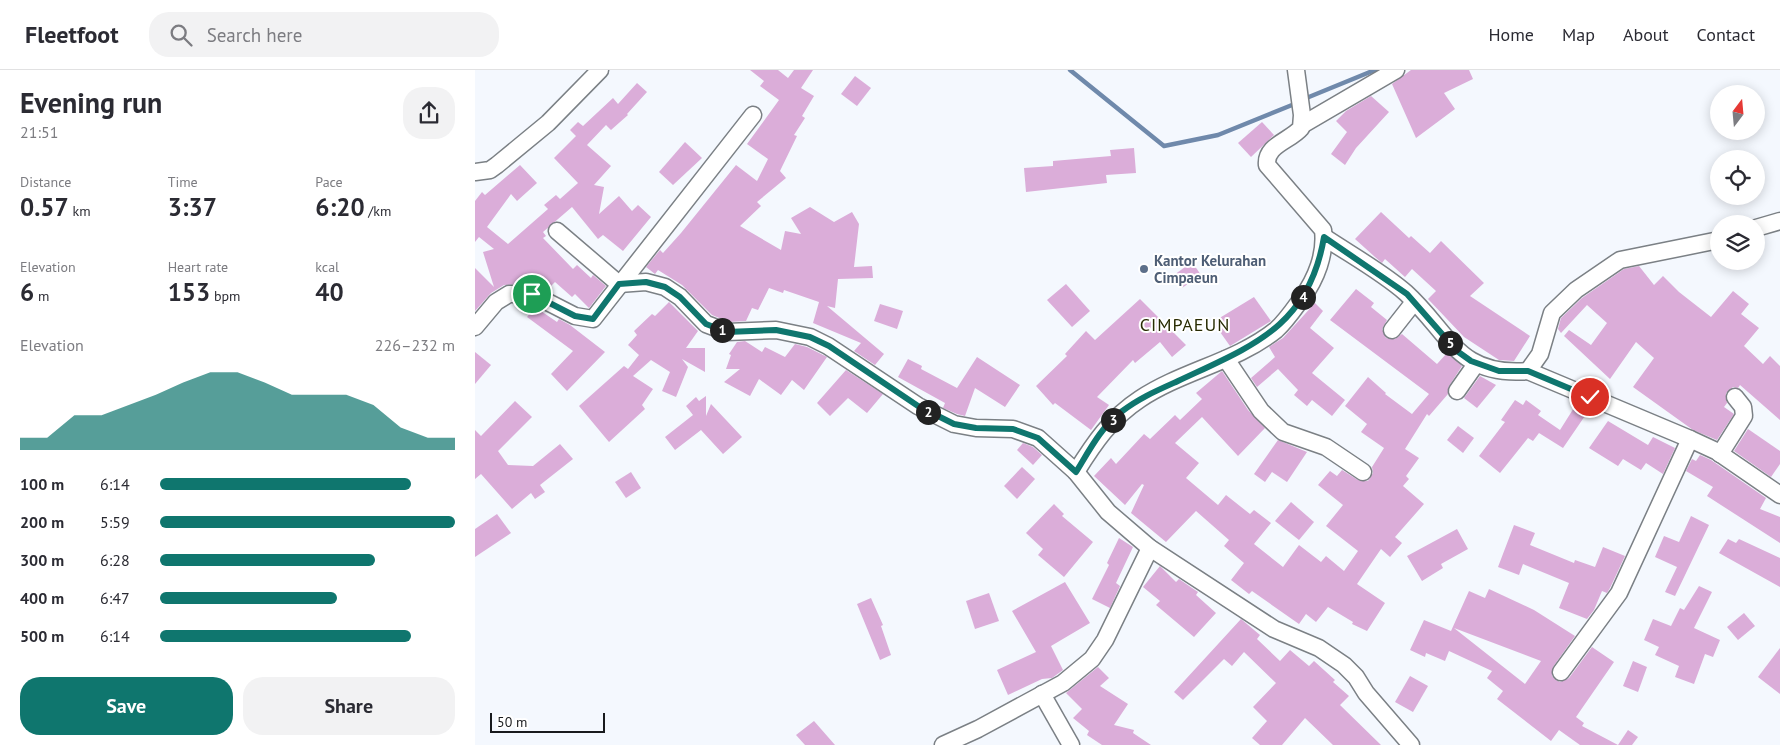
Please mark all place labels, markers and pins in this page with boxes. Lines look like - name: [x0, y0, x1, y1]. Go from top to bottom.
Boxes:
- place label: Kantor Kelurahan Cimpaeun: [1154, 251, 1266, 287]
- marker: Kantor Kelurahan Cimpaeun: [1138, 263, 1150, 275]
- pin: [511, 273, 553, 315]
- pin: 4: [1291, 284, 1315, 310]
- pin: 1: [709, 318, 735, 342]
- pin: 5: [1437, 330, 1463, 356]
- pin: [1569, 376, 1611, 418]
- pin: 2: [915, 400, 941, 424]
- pin: 3: [1101, 408, 1125, 432]

